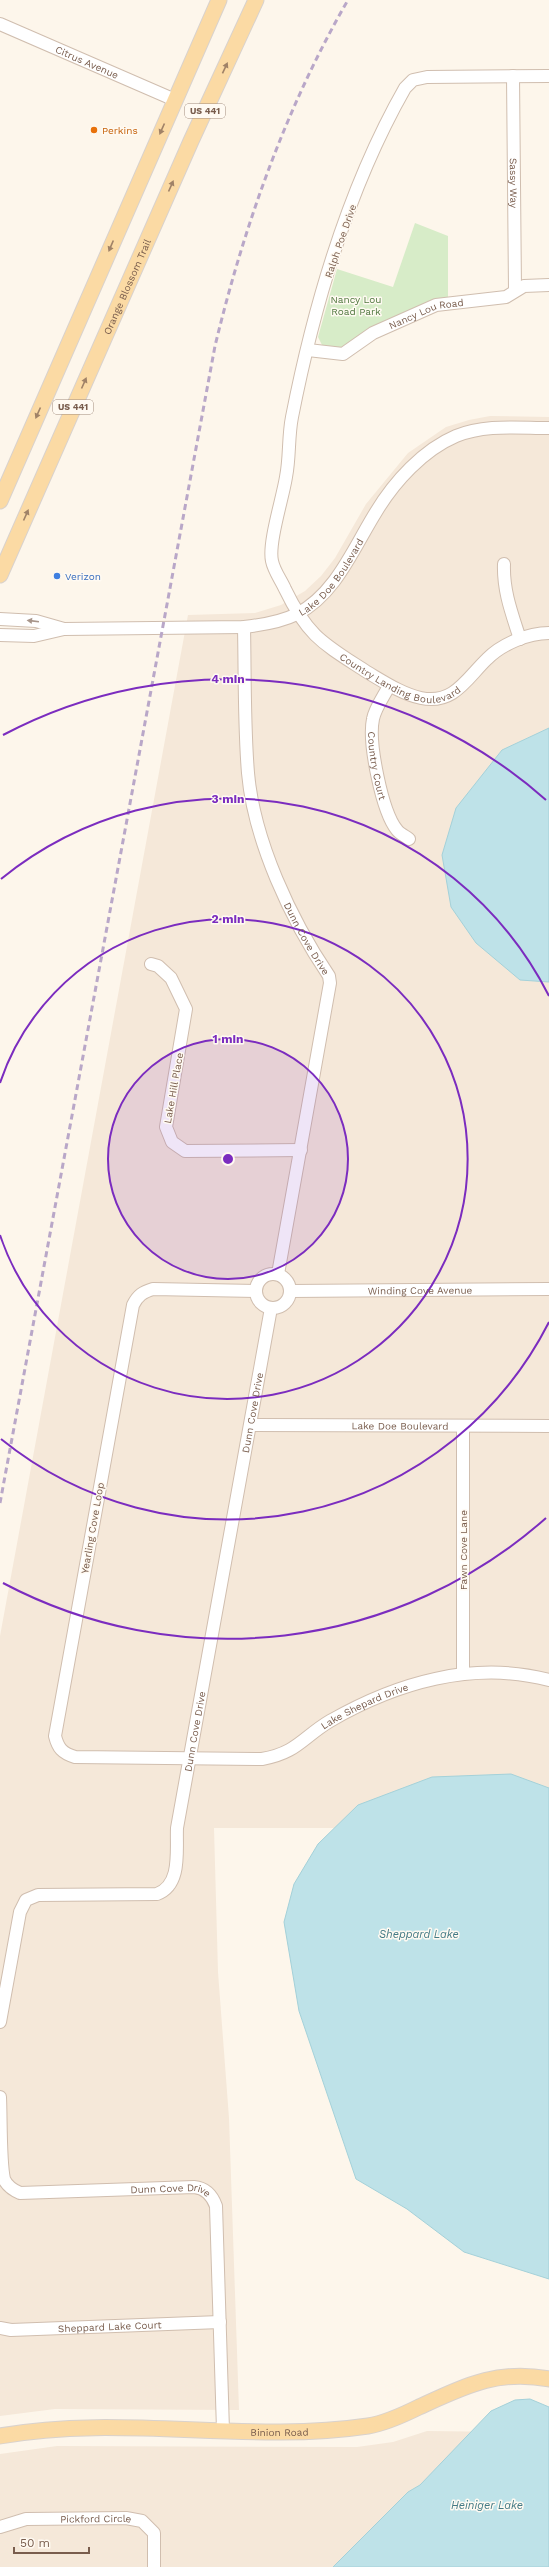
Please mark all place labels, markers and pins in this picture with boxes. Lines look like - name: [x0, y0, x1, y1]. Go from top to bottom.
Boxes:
- marker: Perkins: [89, 125, 99, 135]
- place label: Perkins: [102, 125, 138, 136]
- marker: Verizon: [52, 571, 62, 581]
- place label: Verizon: [65, 571, 101, 582]
- centre of rings: [221, 1152, 235, 1166]

